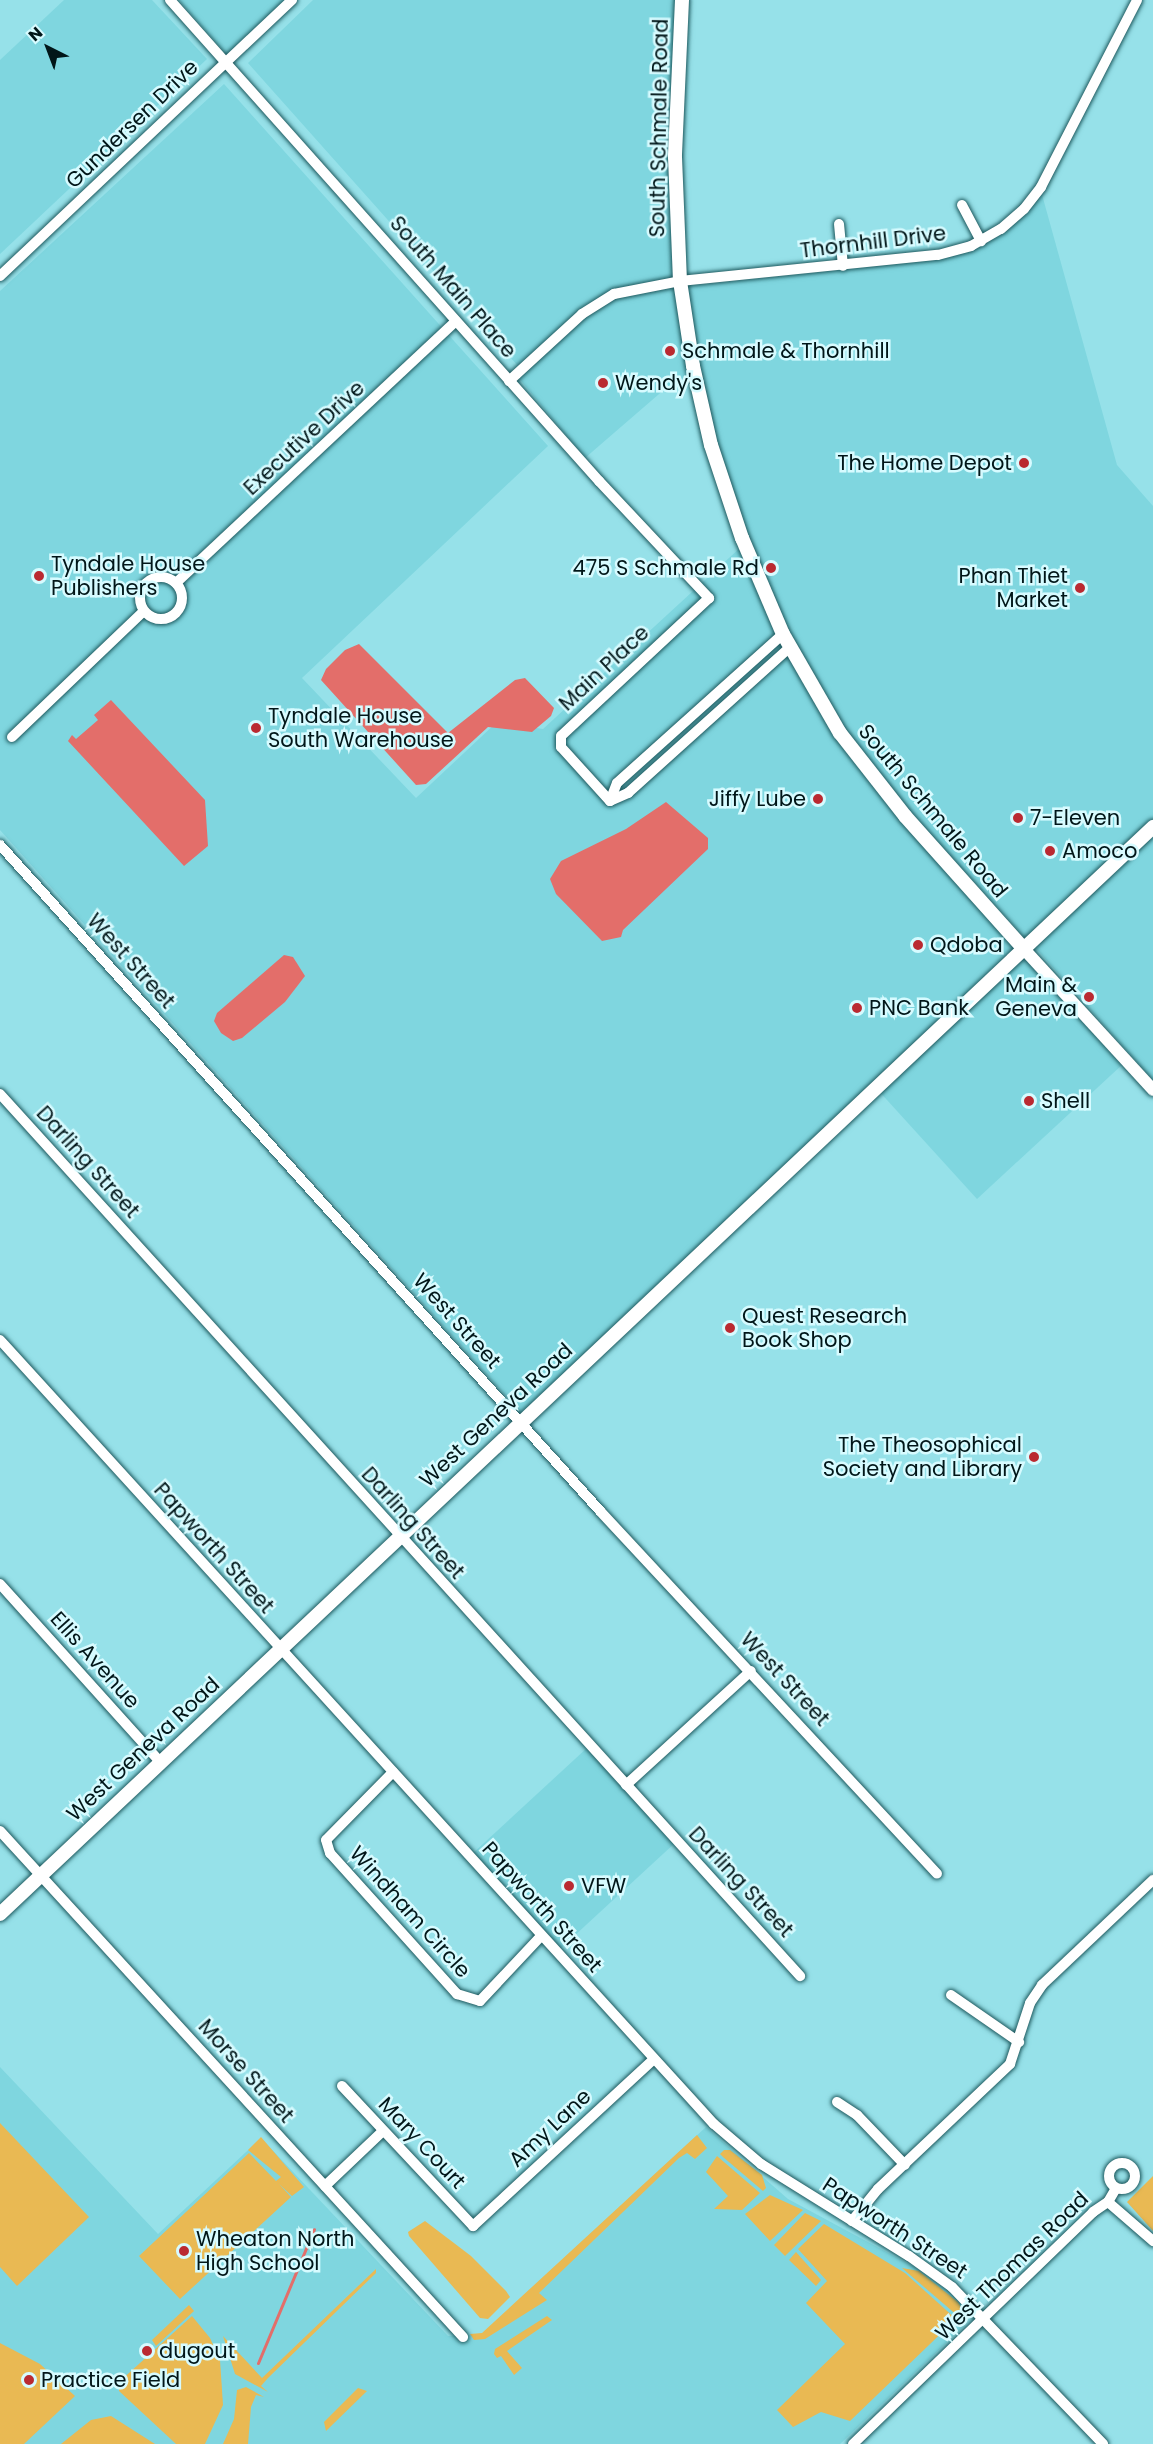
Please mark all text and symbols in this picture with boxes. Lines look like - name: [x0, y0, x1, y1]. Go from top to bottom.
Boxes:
- north arrow: [18, 18, 78, 78]
- street label: South Schmale Road: [644, 18, 674, 238]
- text: N: [23, 22, 48, 47]
- street label: Gundersen Drive: [61, 55, 203, 193]
- street label: South Main Place: [385, 211, 521, 363]
- street label: Thornhill Drive: [799, 221, 947, 263]
- place label: Schmale & Thornhill: [682, 338, 890, 364]
- marker: Schmale & Thornhill: [663, 344, 677, 358]
- place label: Wendy's: [615, 370, 702, 396]
- street label: Executive Drive: [238, 376, 370, 500]
- marker: Wendy's: [596, 376, 610, 390]
- place label: The Home Depot: [837, 450, 1012, 476]
- marker: The Home Depot: [1017, 456, 1031, 470]
- place label: Tyndale House Publishers: [51, 551, 205, 601]
- place label: 475 S Schmale Rd: [572, 555, 759, 581]
- marker: 475 S Schmale Rd: [764, 561, 778, 575]
- place label: Phan Thiet Market: [959, 563, 1068, 613]
- marker: Tyndale House Publishers: [32, 569, 46, 583]
- marker: Phan Thiet Market: [1073, 581, 1087, 595]
- street label: Main Place: [554, 620, 654, 716]
- place label: Tyndale House South Warehouse: [268, 703, 454, 753]
- street label: South Schmale Road: [853, 719, 1013, 903]
- marker: Tyndale House South Warehouse: [249, 721, 263, 735]
- place label: Jiffy Lube: [709, 786, 806, 812]
- marker: Jiffy Lube: [811, 792, 825, 806]
- place label: 7-Eleven: [1030, 805, 1120, 831]
- marker: 7-Eleven: [1011, 811, 1025, 825]
- place label: Amoco: [1062, 838, 1137, 864]
- marker: Amoco: [1043, 844, 1057, 858]
- street label: West Street: [82, 908, 180, 1014]
- place label: Qdoba: [930, 932, 1003, 958]
- marker: Qdoba: [911, 938, 925, 952]
- place label: Main & Geneva: [995, 972, 1077, 1022]
- marker: Main & Geneva: [1082, 990, 1096, 1004]
- place label: PNC Bank: [869, 995, 969, 1021]
- marker: PNC Bank: [850, 1001, 864, 1015]
- place label: Shell: [1041, 1088, 1090, 1114]
- marker: Shell: [1022, 1094, 1036, 1108]
- street label: Darling Street: [31, 1101, 145, 1223]
- street label: West Street: [408, 1268, 506, 1374]
- place label: Quest Research Book Shop: [742, 1303, 907, 1353]
- marker: Quest Research Book Shop: [723, 1321, 737, 1335]
- street label: West Geneva Road: [414, 1338, 578, 1492]
- place label: The Theosophical Society and Library: [823, 1432, 1022, 1482]
- marker: The Theosophical Society and Library: [1027, 1450, 1041, 1464]
- street label: Darling Street: [356, 1462, 470, 1584]
- street label: Papworth Street: [149, 1477, 279, 1619]
- street label: Ellis Avenue: [45, 1606, 145, 1714]
- street label: West Street: [735, 1627, 835, 1731]
- street label: West Geneva Road: [61, 1672, 225, 1826]
- street label: Darling Street: [683, 1822, 799, 1942]
- street label: Papworth Street: [477, 1836, 607, 1978]
- street label: Windham Circle: [344, 1841, 476, 1983]
- place label: VFW: [581, 1873, 626, 1899]
- marker: VFW: [562, 1879, 576, 1893]
- street label: Morse Street: [193, 2014, 299, 2128]
- street label: Amy Lane: [504, 2084, 596, 2172]
- street label: Mary Court: [373, 2092, 471, 2194]
- street label: Papworth Street: [818, 2172, 972, 2284]
- street label: West Thomas Road: [930, 2186, 1094, 2346]
- place label: Wheaton North High School: [196, 2226, 354, 2276]
- marker: Wheaton North High School: [177, 2244, 191, 2258]
- place label: dugout: [159, 2338, 235, 2364]
- marker: dugout: [140, 2344, 154, 2358]
- place label: Practice Field: [41, 2367, 180, 2393]
- marker: Practice Field: [22, 2373, 36, 2387]

